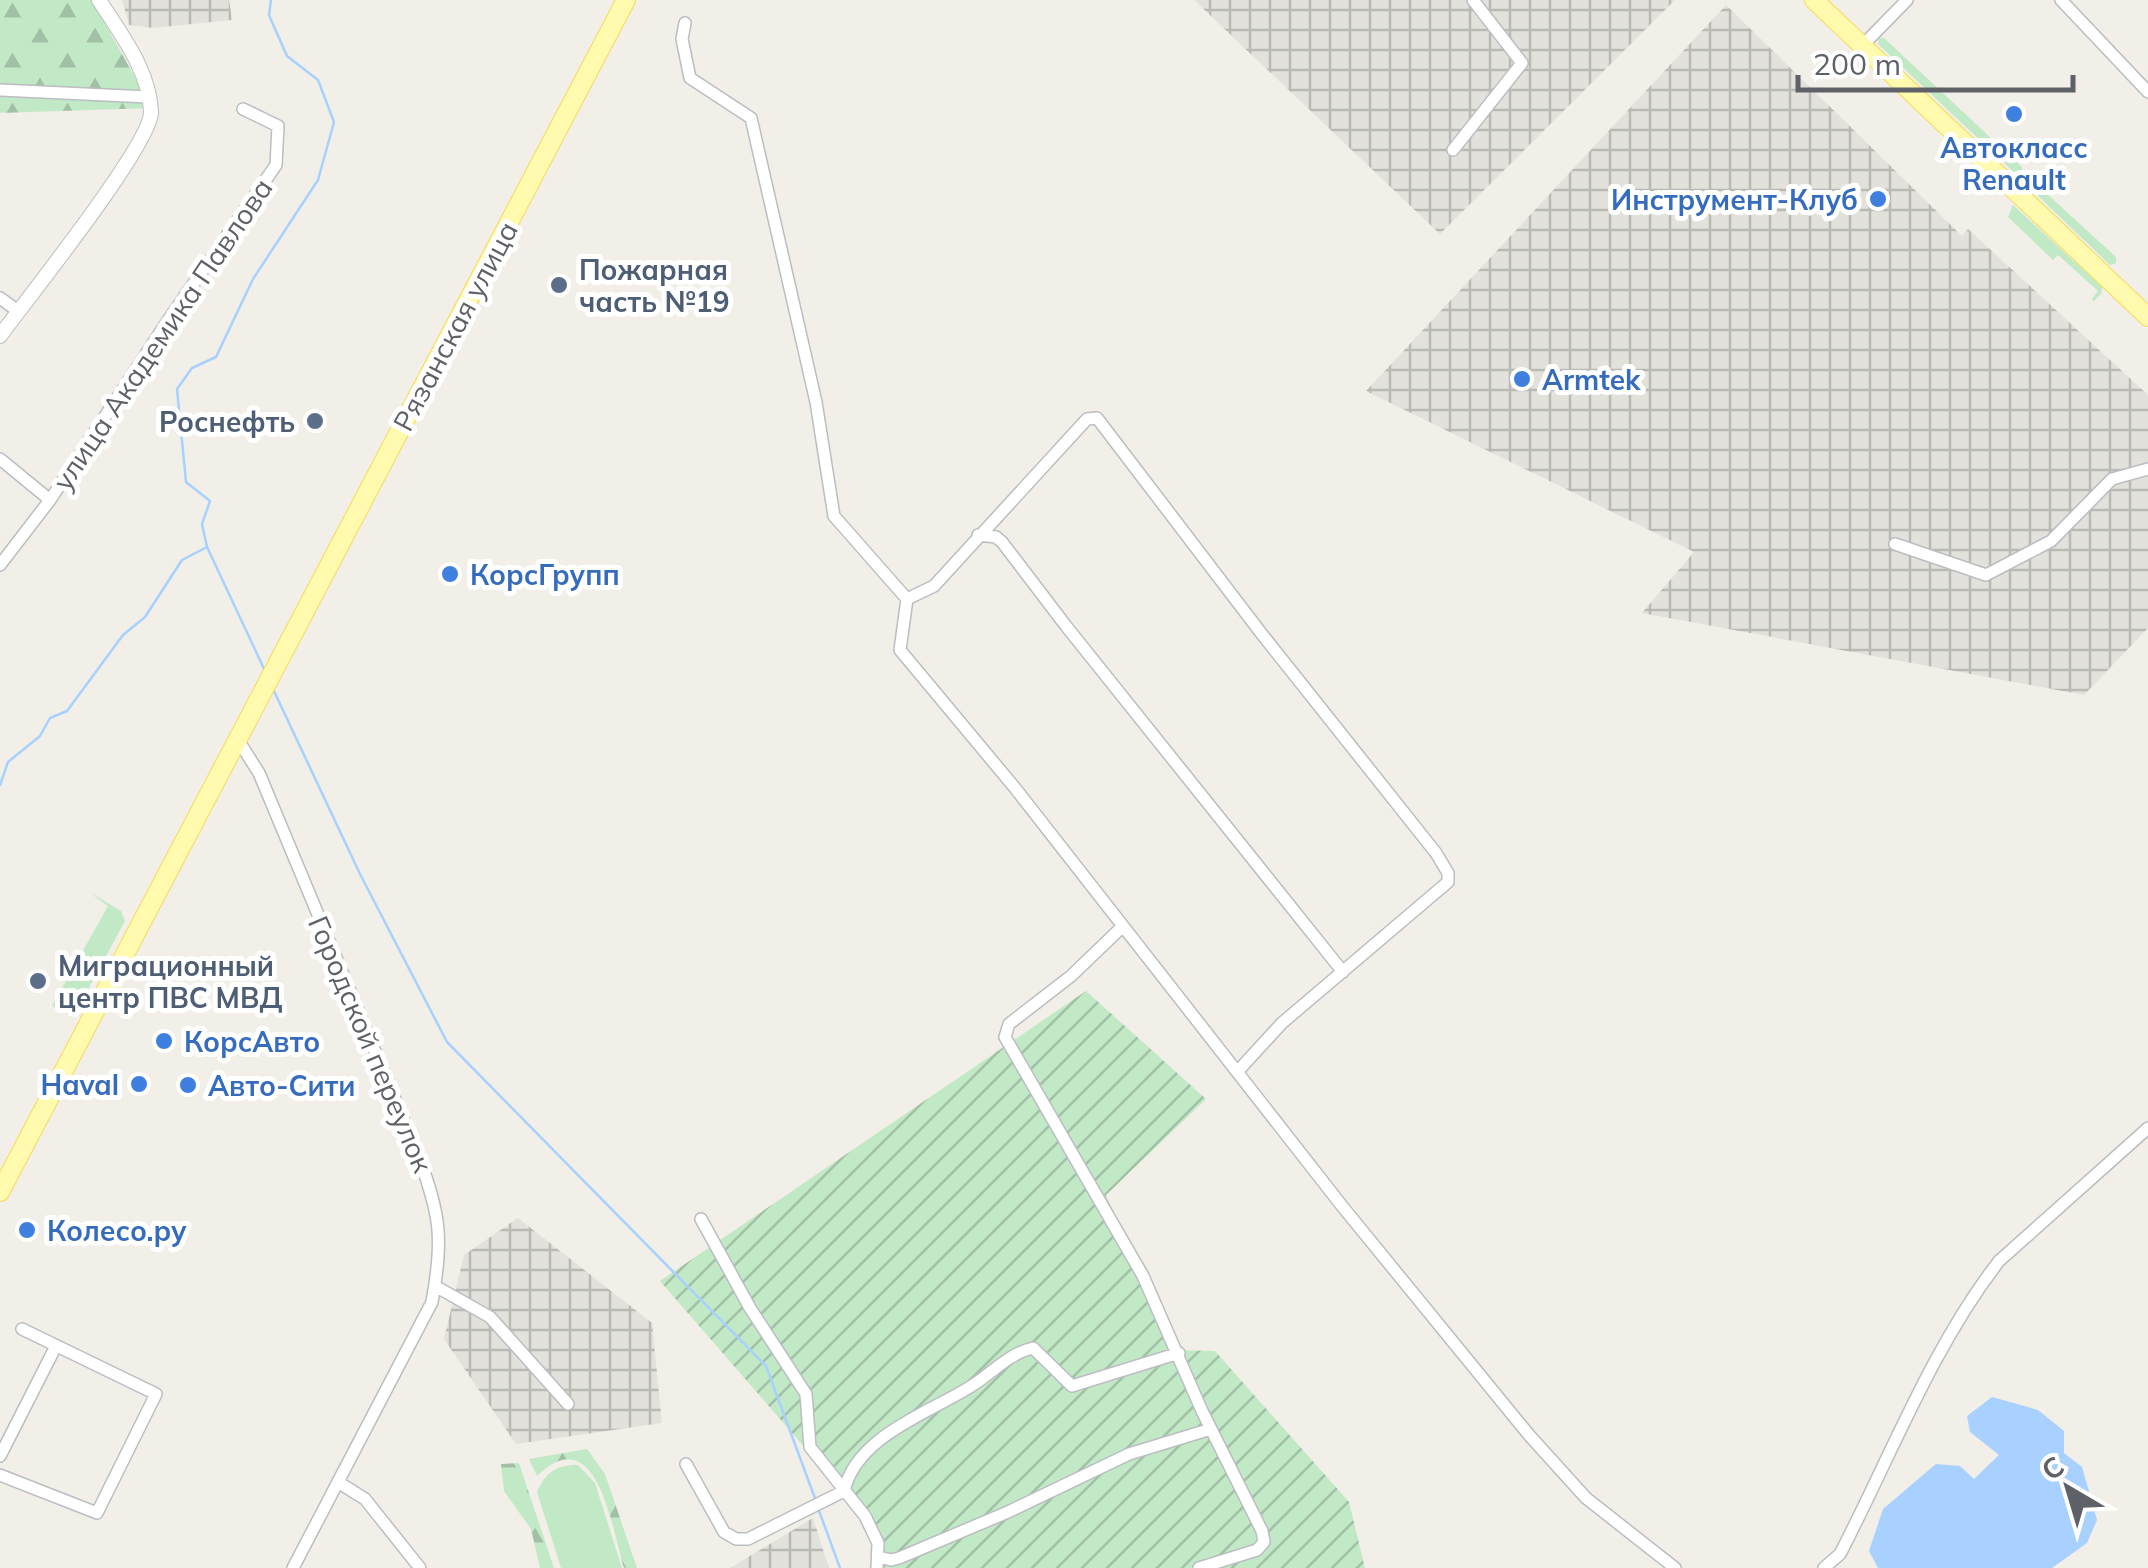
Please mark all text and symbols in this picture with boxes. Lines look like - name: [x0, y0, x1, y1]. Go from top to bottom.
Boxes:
- scale bar: [1798, 30, 2073, 92]
- text: 200 m: [1813, 45, 1901, 83]
- marker: Автокласс Renault: [2003, 103, 2025, 125]
- place label: Автокласс Renault: [1940, 130, 2088, 197]
- street label: улица Академика Павлова: [44, 171, 280, 497]
- place label: Инструмент-Клуб: [1611, 182, 1858, 217]
- marker: Инструмент-Клуб: [1867, 188, 1889, 210]
- street label: Рязанская улица: [385, 215, 525, 437]
- place label: Пожарная часть №19: [579, 252, 729, 319]
- marker: Пожарная часть №19: [548, 274, 570, 296]
- place label: Armtek: [1542, 362, 1641, 397]
- marker: Armtek: [1511, 368, 1533, 390]
- place label: Роснефть: [159, 404, 295, 439]
- marker: Роснефть: [304, 410, 326, 432]
- place label: КорсГрупп: [470, 557, 620, 592]
- marker: КорсГрупп: [439, 563, 461, 585]
- street label: Городской переулок: [301, 911, 441, 1178]
- place label: Миграционный центр ПВС МВД: [58, 948, 282, 1015]
- marker: Миграционный центр ПВС МВД: [27, 970, 49, 992]
- place label: КорсАвто: [184, 1024, 320, 1059]
- marker: КорсАвто: [153, 1030, 175, 1052]
- place label: Haval: [40, 1067, 119, 1102]
- place label: Авто-Сити: [208, 1068, 356, 1103]
- marker: Haval: [128, 1073, 150, 1095]
- marker: Авто-Сити: [177, 1074, 199, 1096]
- place label: Колесо.ру: [47, 1213, 187, 1248]
- marker: Колесо.ру: [16, 1219, 38, 1241]
- north arrow: [2018, 1438, 2118, 1538]
- text: С: [2034, 1448, 2071, 1488]

